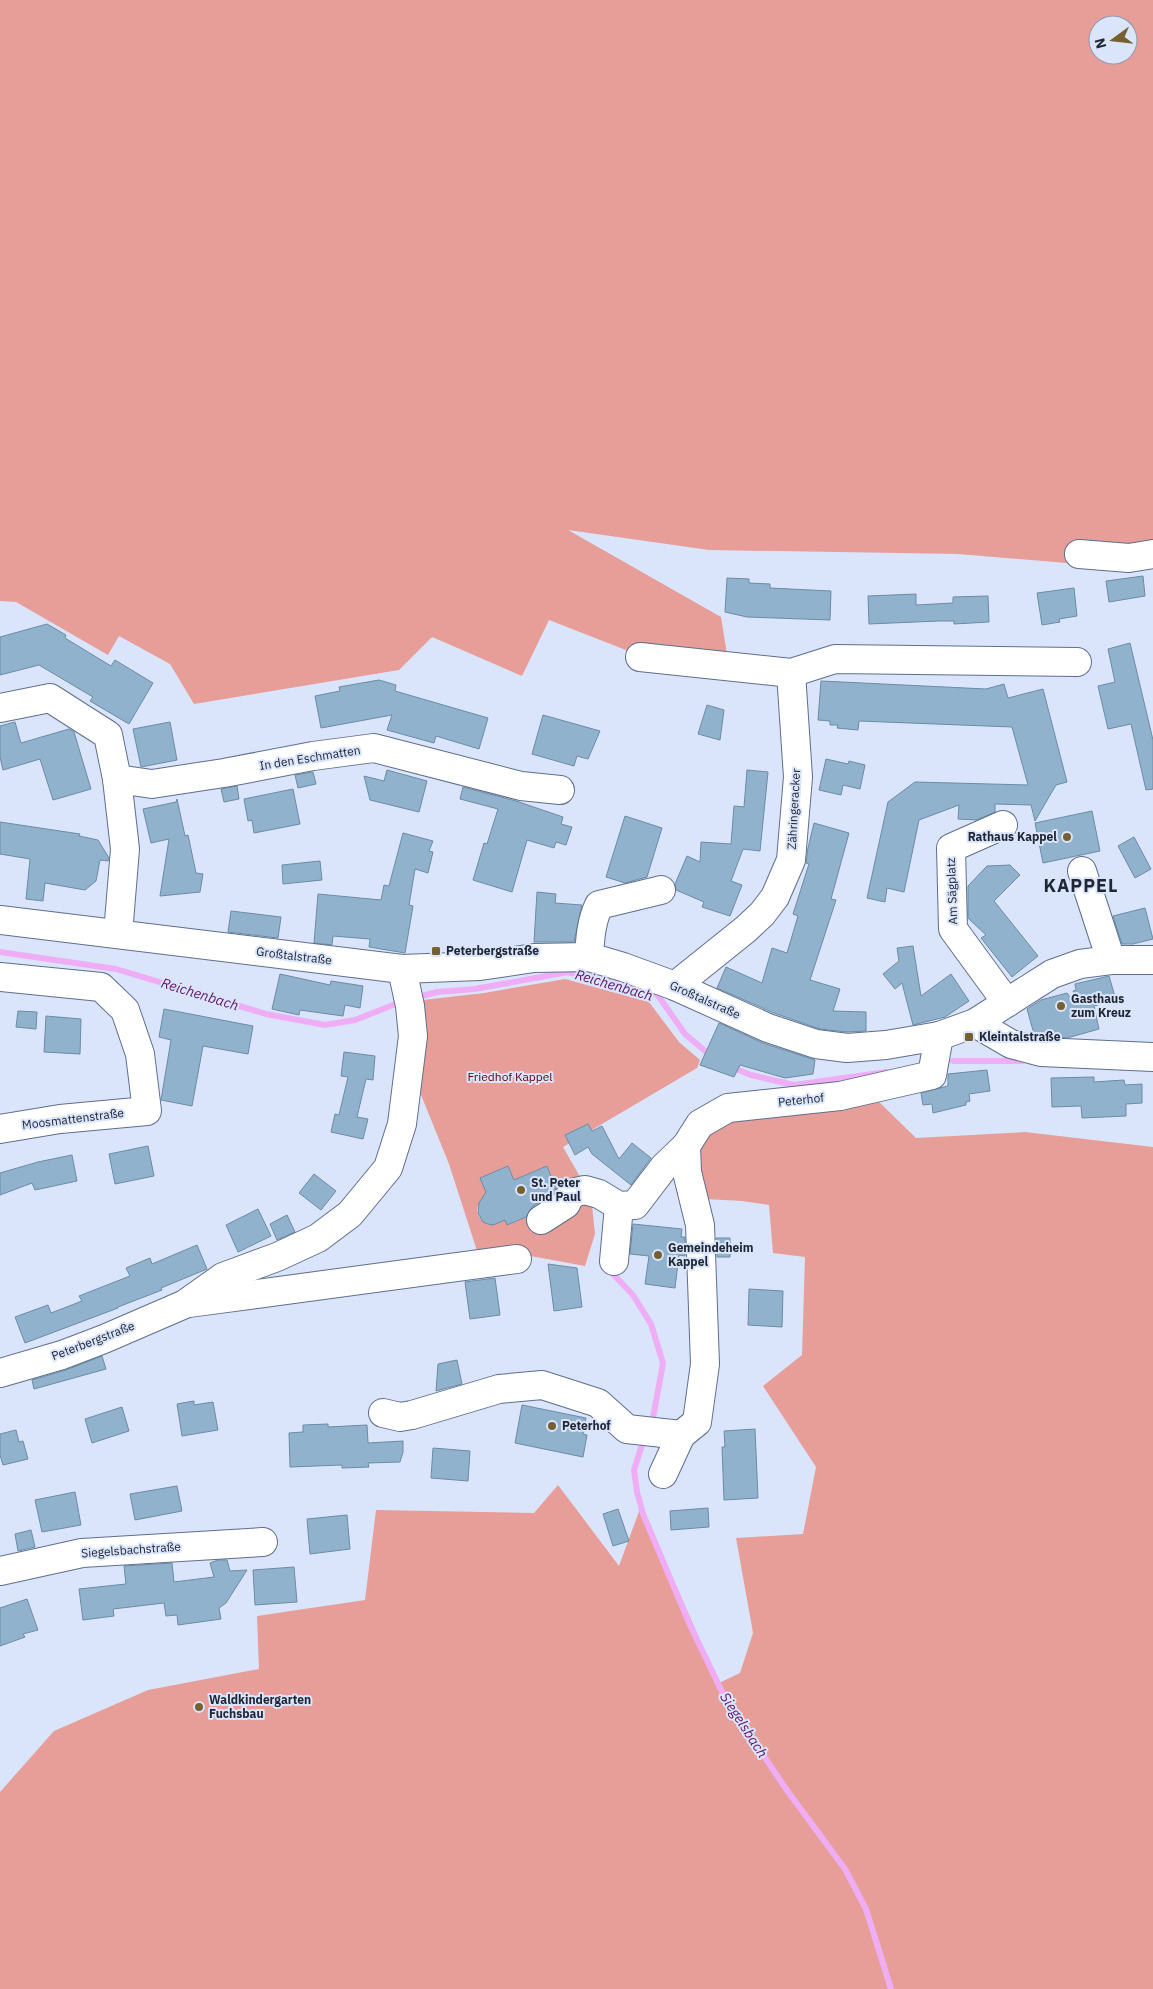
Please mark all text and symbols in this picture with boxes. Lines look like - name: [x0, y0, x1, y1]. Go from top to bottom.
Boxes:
- north arrow: [1088, 15, 1138, 65]
- text: N: [1090, 36, 1110, 51]
- street label: In den Eschmatten: [258, 742, 361, 773]
- street label: Zähringeracker: [784, 767, 803, 850]
- place label: Rathaus Kappel: [968, 829, 1057, 844]
- marker: Rathaus Kappel: [1061, 831, 1073, 843]
- street label: Am Sägplatz: [943, 857, 960, 925]
- district label: KAPPEL: [1044, 874, 1118, 897]
- street label: Großtalstraße: [255, 943, 333, 968]
- place label: Peterbergstraße: [446, 943, 539, 958]
- marker: Peterbergstraße: [430, 945, 442, 957]
- water label: Reichenbach: [573, 965, 655, 1005]
- water label: Reichenbach: [159, 974, 241, 1014]
- street label: Großtalstraße: [667, 977, 743, 1022]
- place label: Gasthaus zum Kreuz: [1071, 991, 1131, 1020]
- marker: Gasthaus zum Kreuz: [1055, 1000, 1067, 1012]
- place label: Kleintalstraße: [979, 1029, 1061, 1044]
- marker: Kleintalstraße: [963, 1031, 975, 1043]
- park label: Friedhof Kappel: [467, 1069, 553, 1084]
- street label: Peterhof: [777, 1090, 825, 1109]
- street label: Moosmattenstraße: [21, 1105, 125, 1132]
- place label: St. Peter und Paul: [531, 1175, 581, 1204]
- marker: St. Peter und Paul: [515, 1184, 527, 1196]
- place label: Gemeindeheim Kappel: [668, 1240, 754, 1269]
- marker: Gemeindeheim Kappel: [652, 1249, 664, 1261]
- street label: Peterbergstraße: [49, 1318, 137, 1363]
- place label: Peterhof: [562, 1418, 611, 1433]
- marker: Peterhof: [546, 1420, 558, 1432]
- street label: Siegelsbachstraße: [81, 1539, 182, 1560]
- water label: Siegelsbach: [716, 1689, 772, 1761]
- place label: Waldkindergarten Fuchsbau: [209, 1692, 311, 1721]
- marker: Waldkindergarten Fuchsbau: [193, 1701, 205, 1713]

